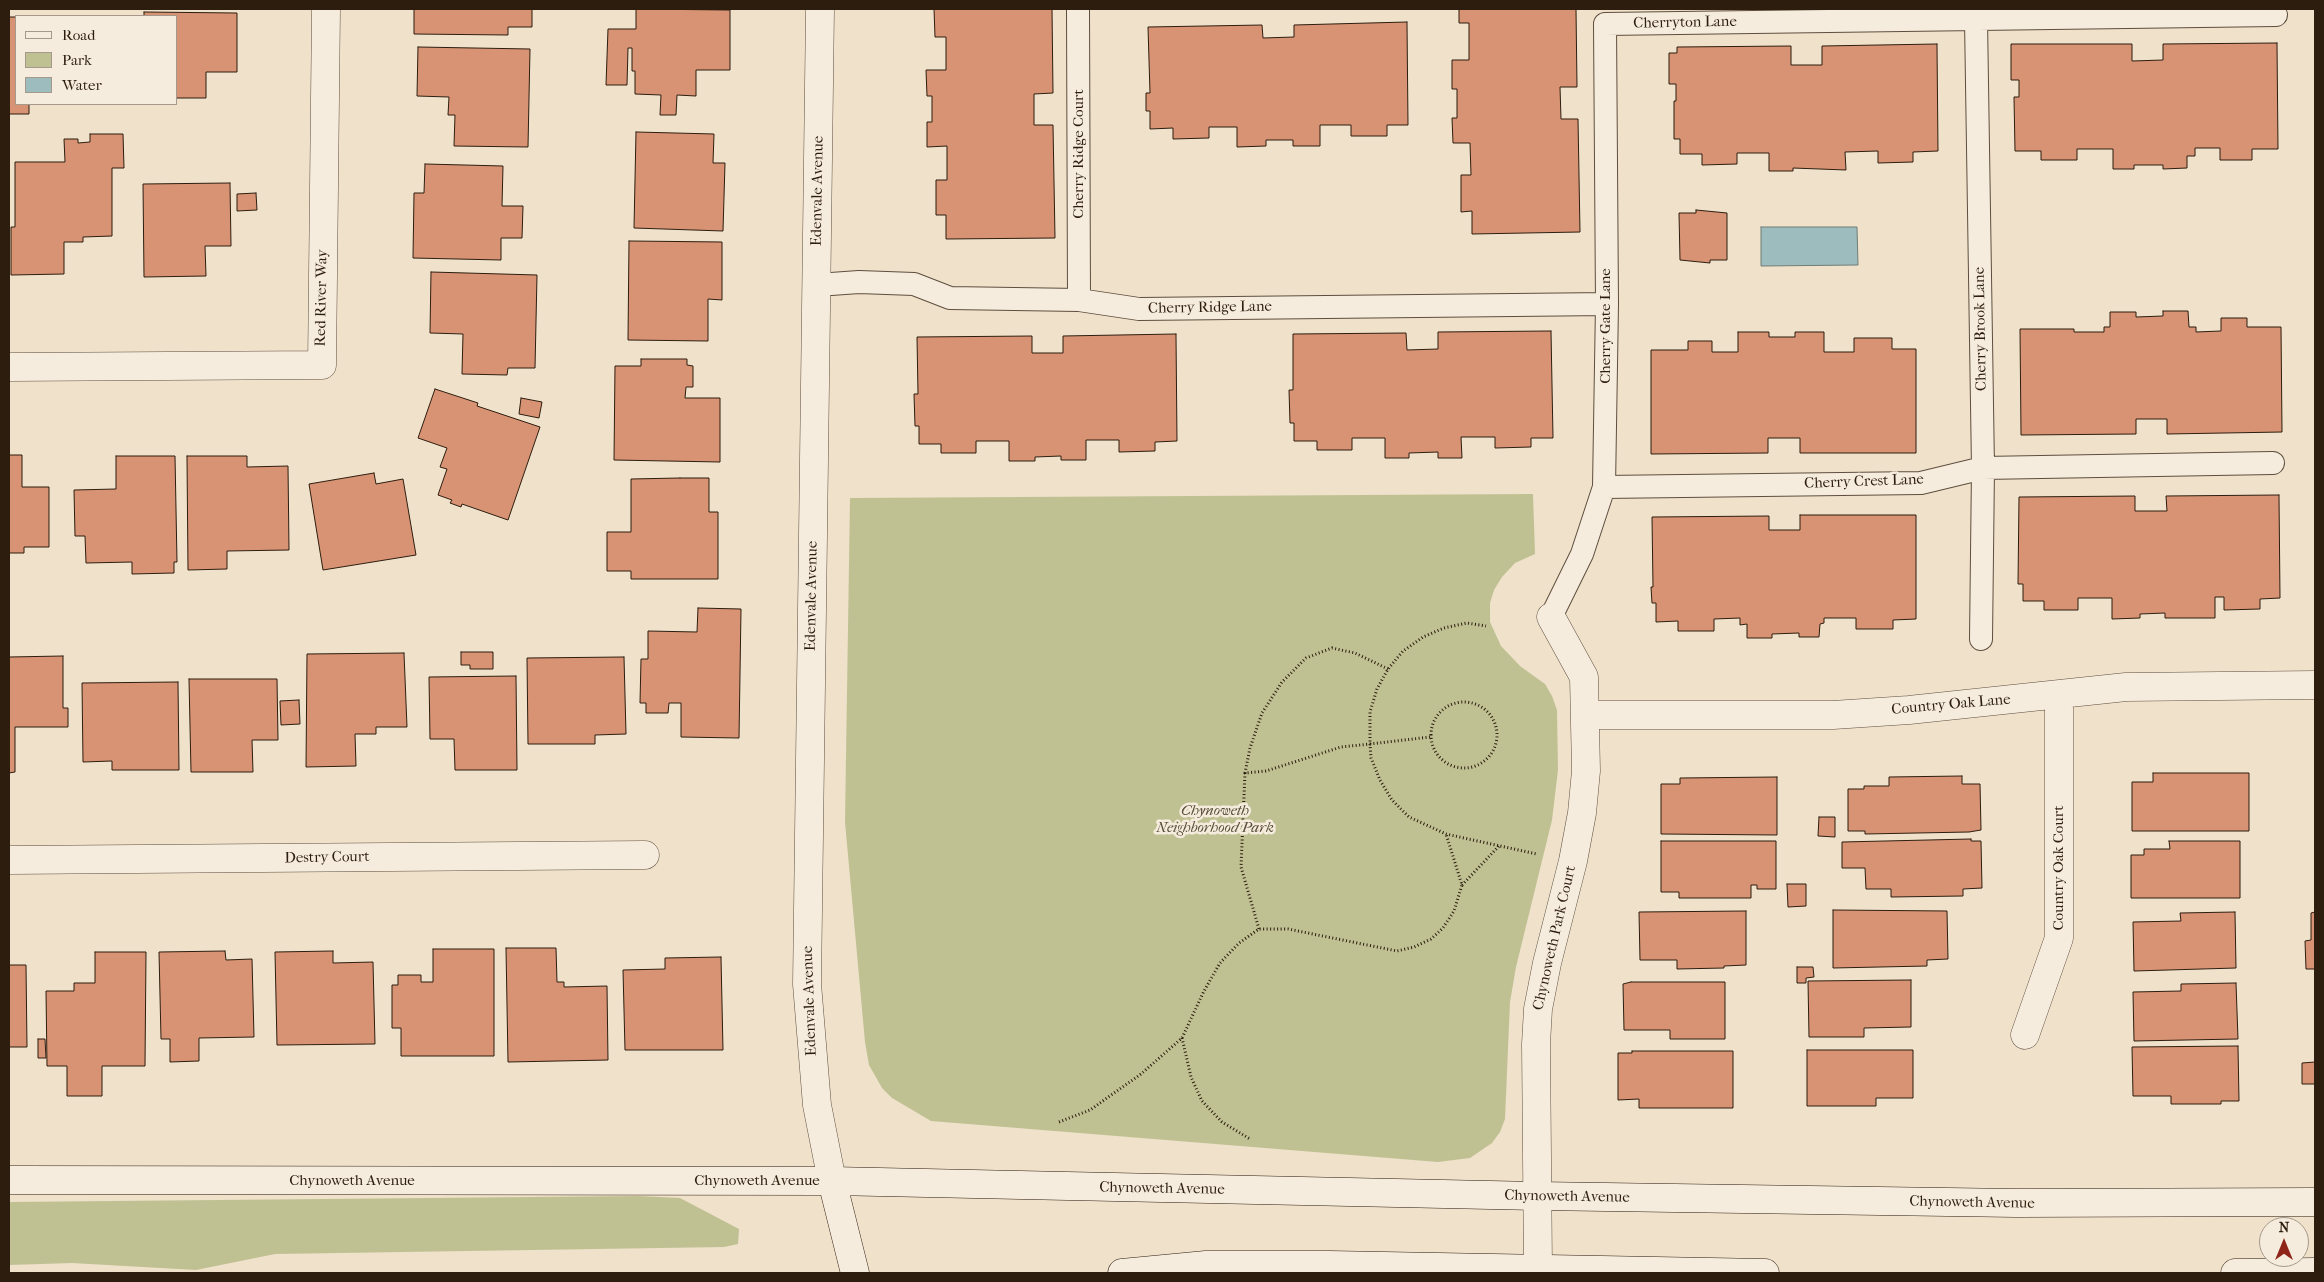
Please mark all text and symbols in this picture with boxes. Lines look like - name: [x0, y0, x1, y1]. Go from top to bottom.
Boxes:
- street label: Cherryton Lane: [1633, 13, 1737, 33]
- legend: [15, 15, 178, 105]
- text: Road: [62, 26, 95, 44]
- text: Park: [62, 51, 92, 69]
- text: Water: [62, 76, 102, 94]
- street label: Cherry Ridge Court: [1070, 89, 1088, 219]
- street label: Edenvale Avenue: [808, 136, 828, 246]
- street label: Red River Way: [312, 249, 332, 347]
- street label: Cherry Brook Lane: [1971, 267, 1991, 391]
- street label: Cherry Gate Lane: [1597, 268, 1615, 384]
- street label: Cherry Ridge Lane: [1148, 298, 1272, 318]
- street label: Cherry Crest Lane: [1804, 471, 1924, 493]
- street label: Edenvale Avenue: [802, 541, 822, 651]
- street label: Country Oak Lane: [1891, 691, 2011, 719]
- park label: Chynoweth Neighborhood Park: [1156, 802, 1274, 837]
- street label: Country Oak Court: [2050, 805, 2068, 931]
- street label: Destry Court: [284, 848, 370, 868]
- street label: Chynoweth Park Court: [1530, 864, 1580, 1012]
- street label: Edenvale Avenue: [799, 945, 821, 1057]
- street label: Chynoweth Avenue: [289, 1172, 415, 1190]
- street label: Chynoweth Avenue: [694, 1172, 820, 1190]
- street label: Chynoweth Avenue: [1099, 1179, 1225, 1199]
- street label: Chynoweth Avenue: [1504, 1187, 1630, 1207]
- street label: Chynoweth Avenue: [1909, 1193, 2035, 1213]
- north arrow: [2259, 1217, 2309, 1267]
- text: N: [2279, 1219, 2289, 1236]

